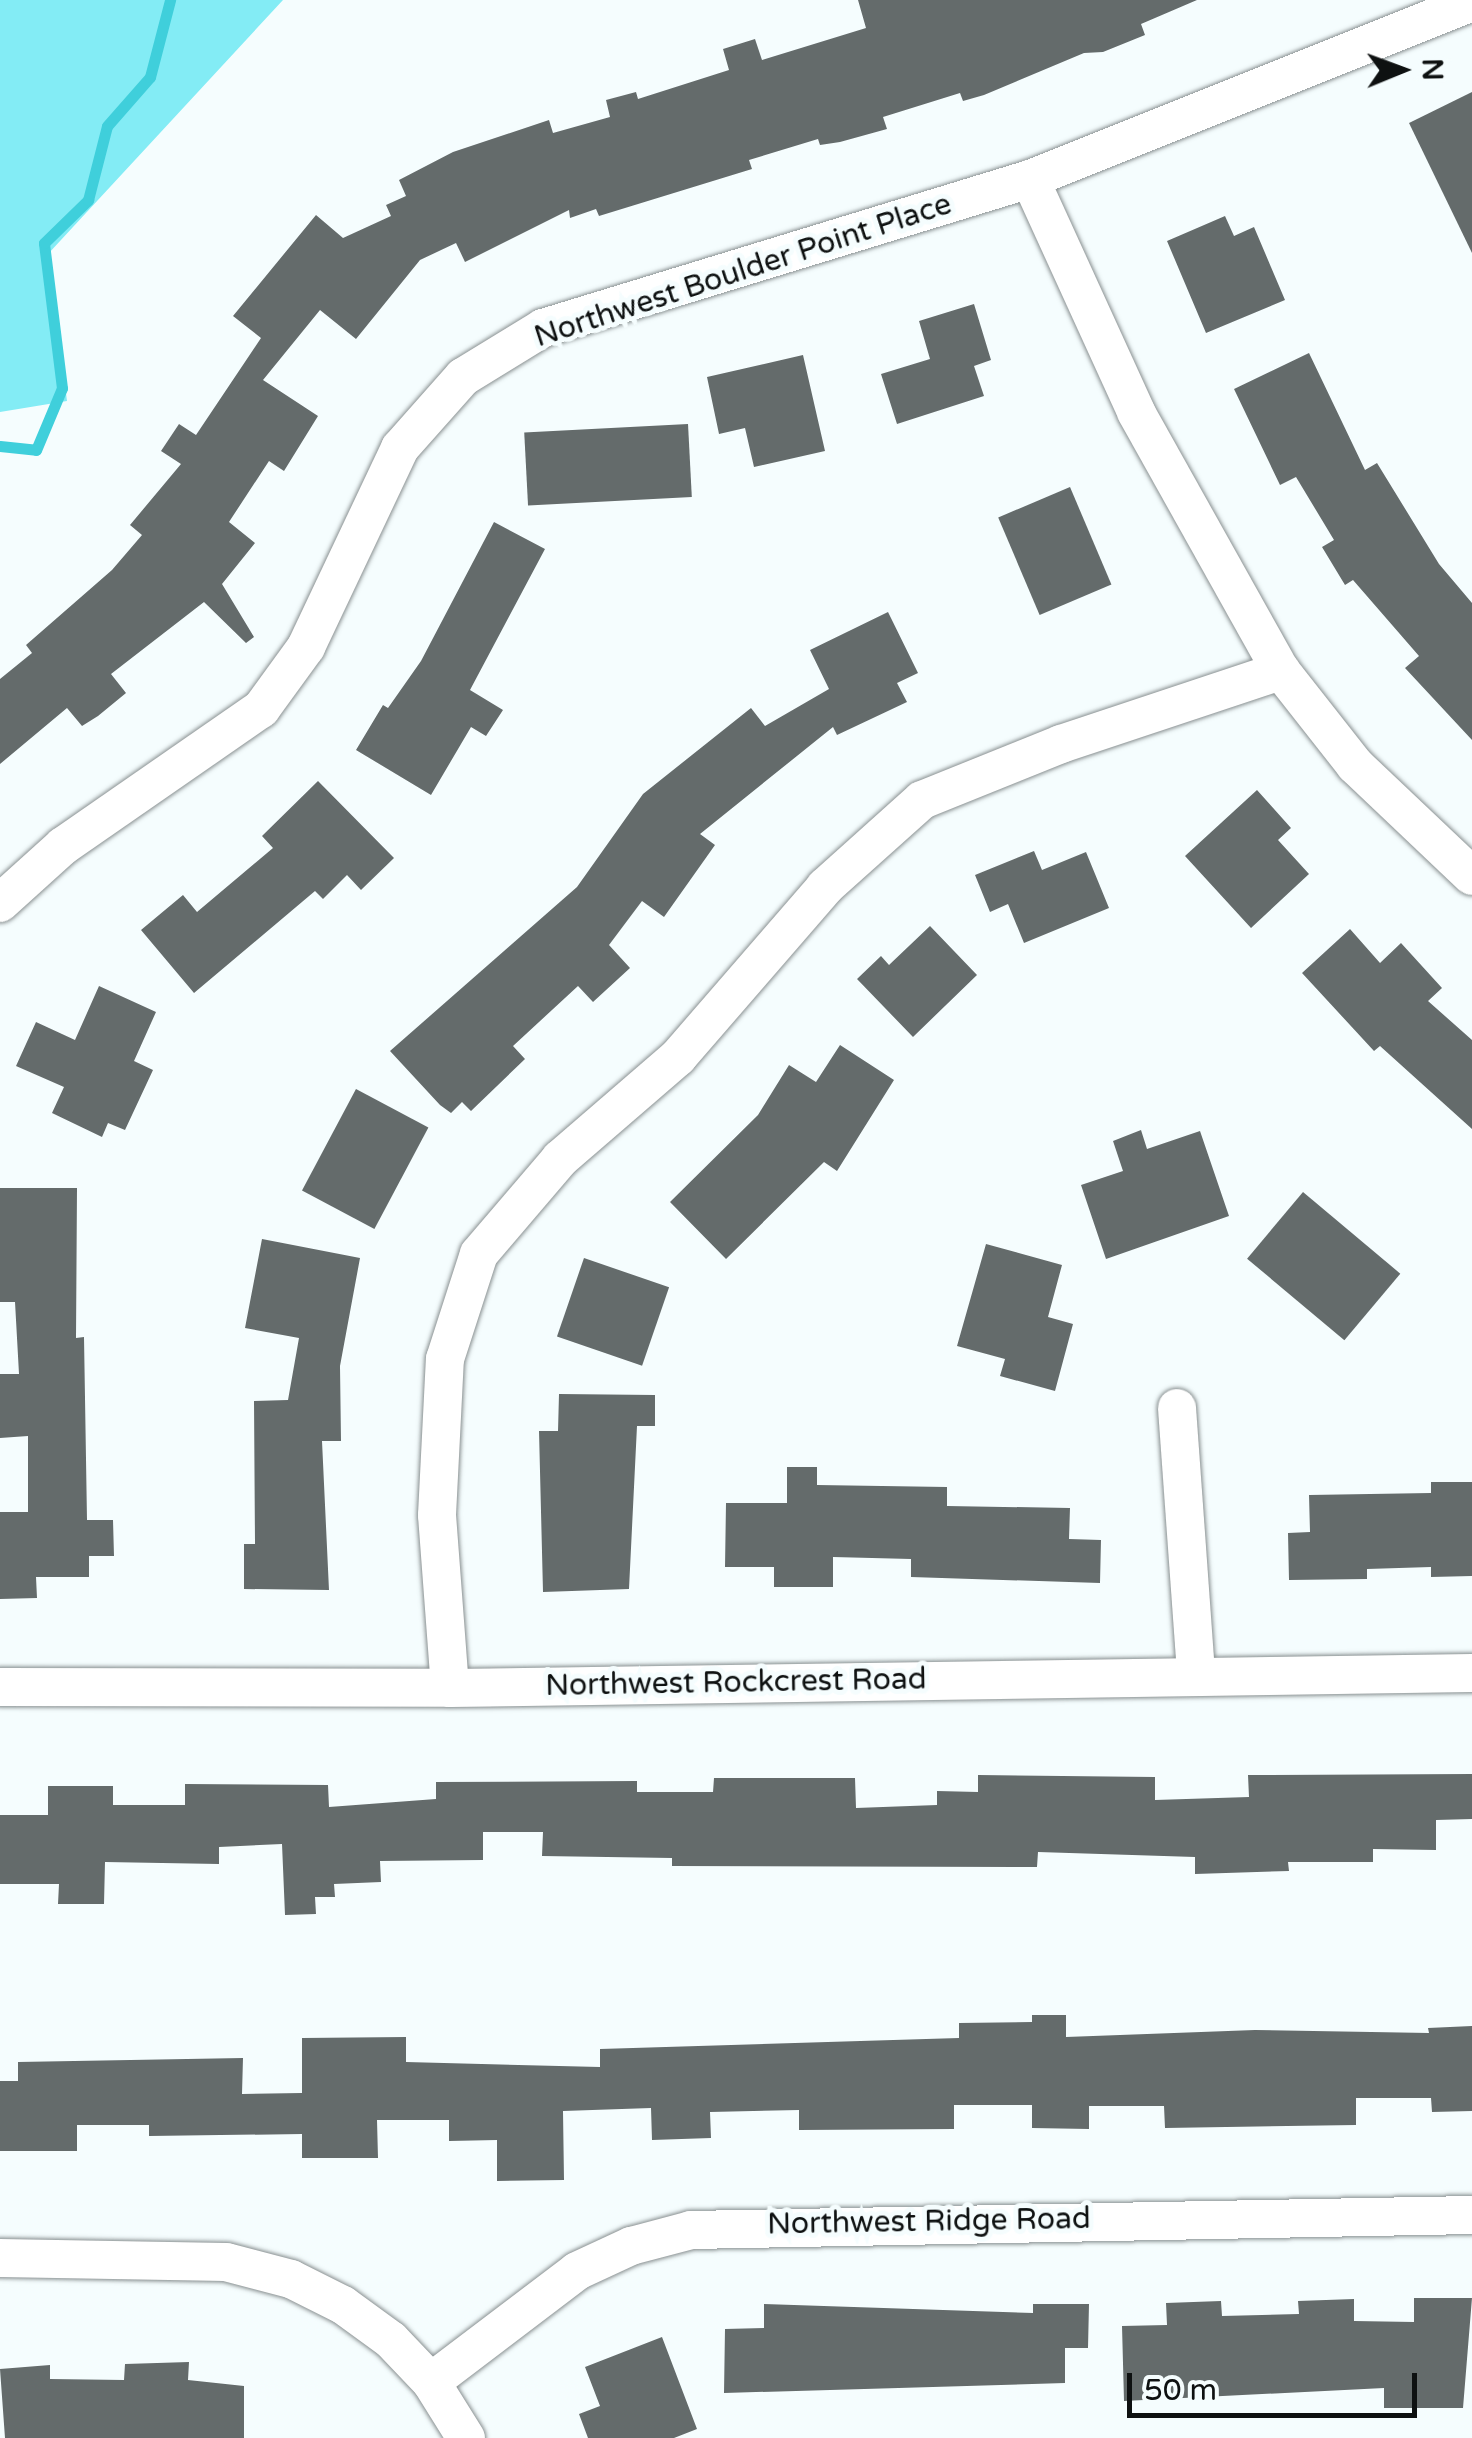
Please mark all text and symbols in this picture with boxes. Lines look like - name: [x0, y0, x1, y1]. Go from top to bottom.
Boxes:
- north arrow: [1352, 20, 1452, 120]
- text: N: [1415, 58, 1449, 81]
- street label: Northwest Boulder Point Place: [530, 186, 956, 356]
- street label: Northwest Rockcrest Road: [545, 1662, 927, 1704]
- street label: Northwest Ridge Road: [767, 2201, 1091, 2243]
- scale bar: [1132, 2353, 1422, 2415]
- text: 50 m: [1144, 2372, 1217, 2409]

